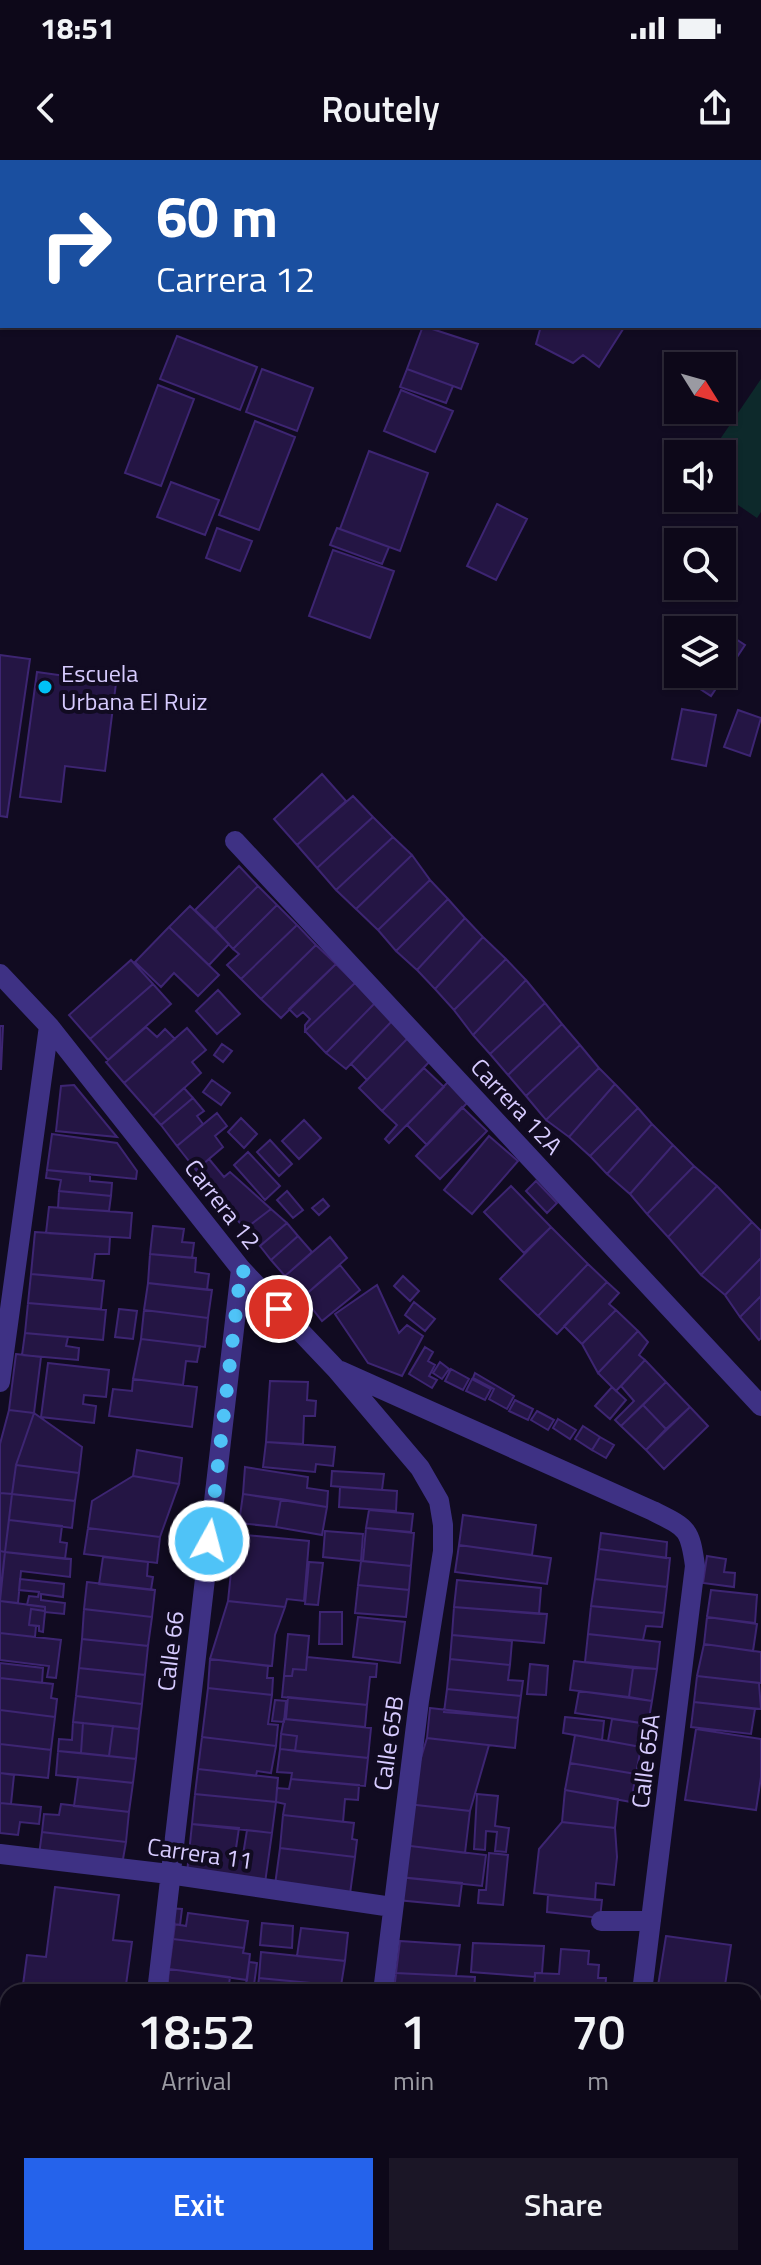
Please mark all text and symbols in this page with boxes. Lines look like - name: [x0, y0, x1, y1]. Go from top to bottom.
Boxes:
- text: 18:51: [40, 5, 115, 51]
- text: Routely: [321, 81, 440, 136]
- icon: back: [24, 86, 68, 130]
- icon: share: [693, 86, 737, 130]
- text: 60 m: [156, 174, 278, 259]
- icon: right: [24, 192, 128, 296]
- text: Carrera 12: [156, 251, 315, 306]
- north arrow: [664, 352, 736, 424]
- map controls: [664, 352, 736, 688]
- button: sound: [664, 440, 736, 512]
- button: search: [664, 528, 736, 600]
- button: layers: [664, 616, 736, 688]
- place label: Escuela Urbana El Ruiz: [61, 655, 207, 719]
- marker: Escuela Urbana El Ruiz: [36, 678, 54, 696]
- street label: Carrera 12A: [463, 1050, 571, 1162]
- street label: Carrera 12: [176, 1151, 270, 1257]
- pin: [245, 1275, 313, 1343]
- icon: arrive: [257, 1287, 301, 1331]
- position arrow: [167, 1499, 251, 1583]
- street label: Calle 66: [147, 1609, 193, 1693]
- street label: Calle 65B: [364, 1693, 412, 1793]
- street label: Calle 65A: [621, 1712, 669, 1810]
- street label: Carrera 11: [145, 1828, 255, 1878]
- text: 18:52: [137, 1995, 256, 2068]
- text: 1: [400, 1995, 427, 2068]
- text: 70: [571, 1995, 625, 2068]
- text: Arrival: [161, 2061, 232, 2100]
- text: min: [393, 2061, 434, 2100]
- text: m: [587, 2061, 609, 2100]
- button: Exit: [24, 2158, 373, 2250]
- button: Share: [389, 2158, 738, 2250]

